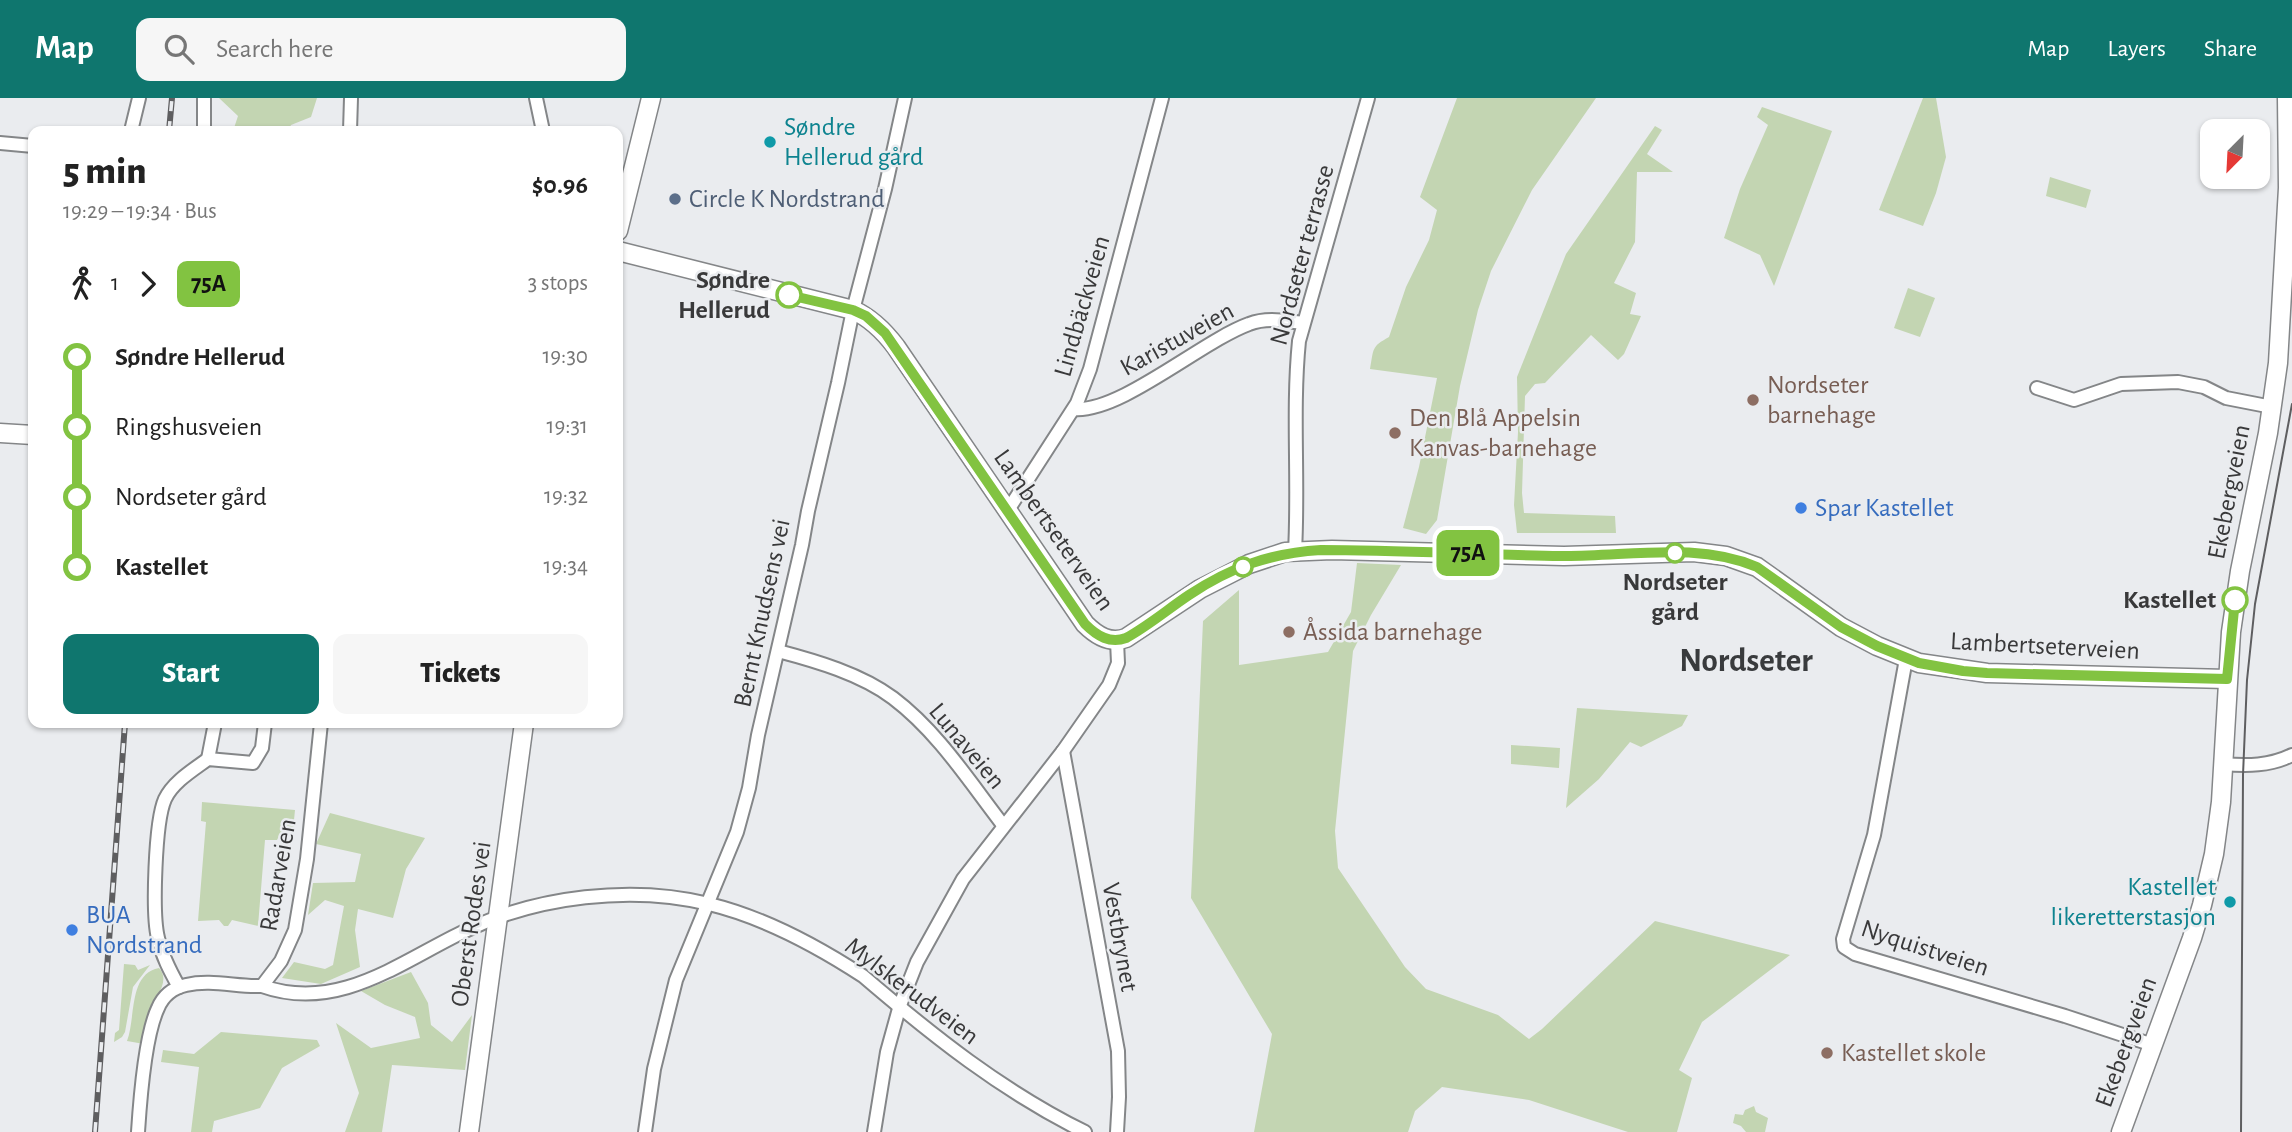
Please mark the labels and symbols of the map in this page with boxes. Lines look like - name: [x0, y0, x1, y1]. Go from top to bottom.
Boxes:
- place label: Søndre Hellerud gård: [784, 114, 923, 170]
- north arrow: [2200, 119, 2270, 189]
- marker: Søndre Hellerud gård: [762, 134, 778, 150]
- street label: Nordseter terrasse: [1265, 162, 1339, 348]
- place label: Circle K Nordstrand: [689, 186, 885, 212]
- marker: Circle K Nordstrand: [667, 191, 683, 207]
- street label: Lindbäckveien: [1049, 232, 1115, 380]
- place label: Søndre Hellerud: [678, 267, 770, 323]
- marker: Søndre Hellerud: [776, 282, 802, 308]
- street label: Karistuveien: [1116, 297, 1238, 381]
- place label: Nordseter barnehage: [1767, 372, 1876, 428]
- marker: Nordseter barnehage: [1745, 392, 1761, 408]
- place label: Den Blå Appelsin Kanvas-barnehage: [1409, 405, 1597, 461]
- street label: Ekebergveien: [2203, 422, 2255, 562]
- marker: Den Blå Appelsin Kanvas-barnehage: [1387, 425, 1403, 441]
- street label: Lambertseterveien: [989, 445, 1119, 615]
- place label: Spar Kastellet: [1815, 495, 1954, 521]
- marker: Spar Kastellet: [1793, 500, 1809, 516]
- street label: Bernt Knudsens vei: [729, 516, 795, 710]
- line badge: 75A: [1428, 530, 1508, 576]
- marker: Nordseter gård: [1665, 543, 1685, 563]
- unlabelled marker: [1233, 557, 1253, 577]
- place label: Nordseter gård: [1622, 569, 1728, 625]
- place label: Kastellet: [2123, 587, 2216, 613]
- marker: Kastellet: [2222, 587, 2248, 613]
- place label: Åssida barnehage: [1303, 617, 1482, 645]
- marker: Åssida barnehage: [1281, 624, 1297, 640]
- street label: Lambertseterveien: [1949, 628, 2141, 664]
- district label: Nordseter: [1679, 645, 1813, 678]
- street label: Lunaveien: [924, 698, 1010, 794]
- street label: Radarveien: [255, 817, 301, 933]
- street label: Oberst Rodes vei: [447, 840, 495, 1008]
- place label: Kastellet likeretterstasjon: [2051, 874, 2216, 930]
- street label: Vestbrynet: [1098, 881, 1142, 993]
- marker: Kastellet likeretterstasjon: [2222, 894, 2238, 910]
- place label: BUA Nordstrand: [86, 902, 202, 958]
- street label: Nyquistveien: [1858, 915, 1992, 981]
- marker: BUA Nordstrand: [64, 922, 80, 938]
- street label: Mylskerudveien: [840, 932, 984, 1050]
- street label: Ekebergveien: [2090, 973, 2162, 1111]
- place label: Kastellet skole: [1841, 1040, 1986, 1066]
- marker: Kastellet skole: [1819, 1045, 1835, 1061]

